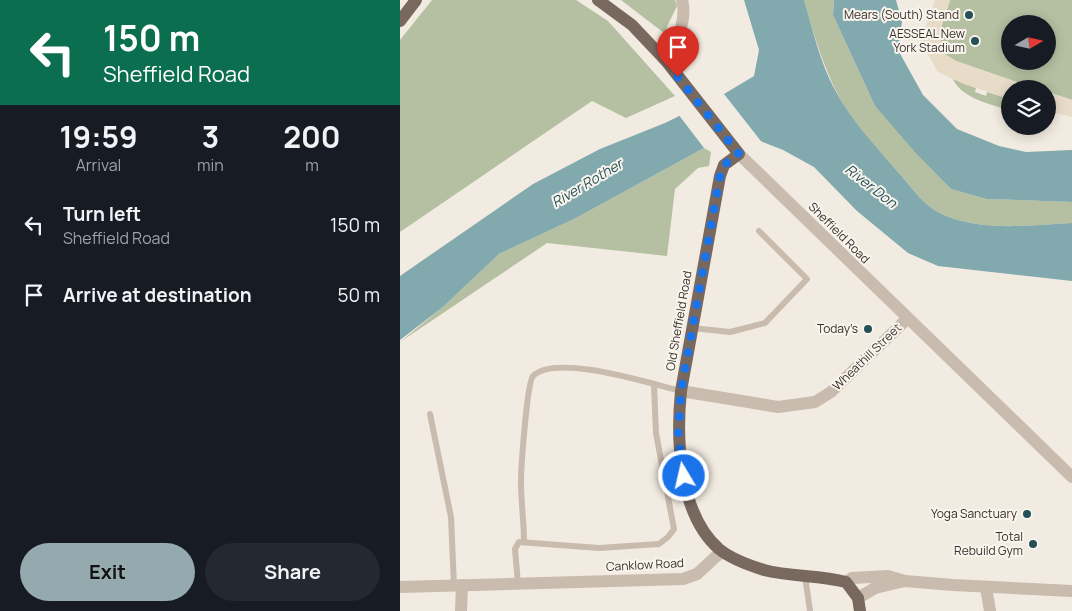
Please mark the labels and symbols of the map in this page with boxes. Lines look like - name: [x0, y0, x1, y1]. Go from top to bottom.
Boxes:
- place label: Mears (South) Stand: [844, 6, 959, 23]
- marker: Mears (South) Stand: [963, 9, 975, 21]
- north arrow: [1001, 15, 1056, 70]
- place label: AESSEAL New York Stadium: [889, 25, 965, 56]
- pin: [657, 26, 699, 77]
- marker: AESSEAL New York Stadium: [969, 35, 981, 47]
- water label: River Rother: [548, 153, 627, 211]
- water label: River Don: [841, 159, 902, 212]
- street label: Sheffield Road: [805, 198, 874, 267]
- street label: Old Sheffield Road: [661, 270, 696, 372]
- street label: Wheathill Street: [828, 319, 905, 394]
- place label: Today’s: [817, 320, 858, 337]
- marker: Today’s: [862, 323, 874, 335]
- position arrow: [657, 449, 709, 501]
- place label: Yoga Sanctuary: [931, 505, 1018, 522]
- marker: Yoga Sanctuary: [1021, 508, 1033, 520]
- place label: Total Rebuild Gym: [954, 528, 1023, 559]
- marker: Total Rebuild Gym: [1027, 538, 1039, 550]
- street label: Canklow Road: [606, 554, 684, 575]

